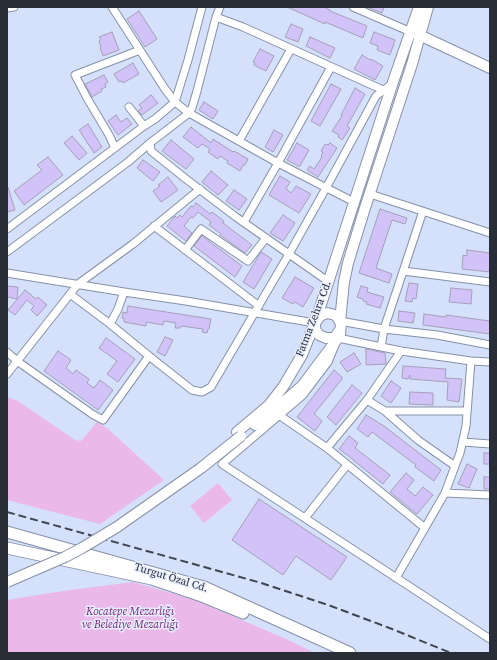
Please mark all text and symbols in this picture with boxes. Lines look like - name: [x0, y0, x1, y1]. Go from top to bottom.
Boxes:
- street label: Fatma Zehra Cd.: [293, 279, 335, 359]
- street label: Turgut Özal Cd.: [133, 561, 209, 595]
- park label: Kocatepe Mezarlığı ve Belediye Mezarlığı: [82, 605, 178, 631]

